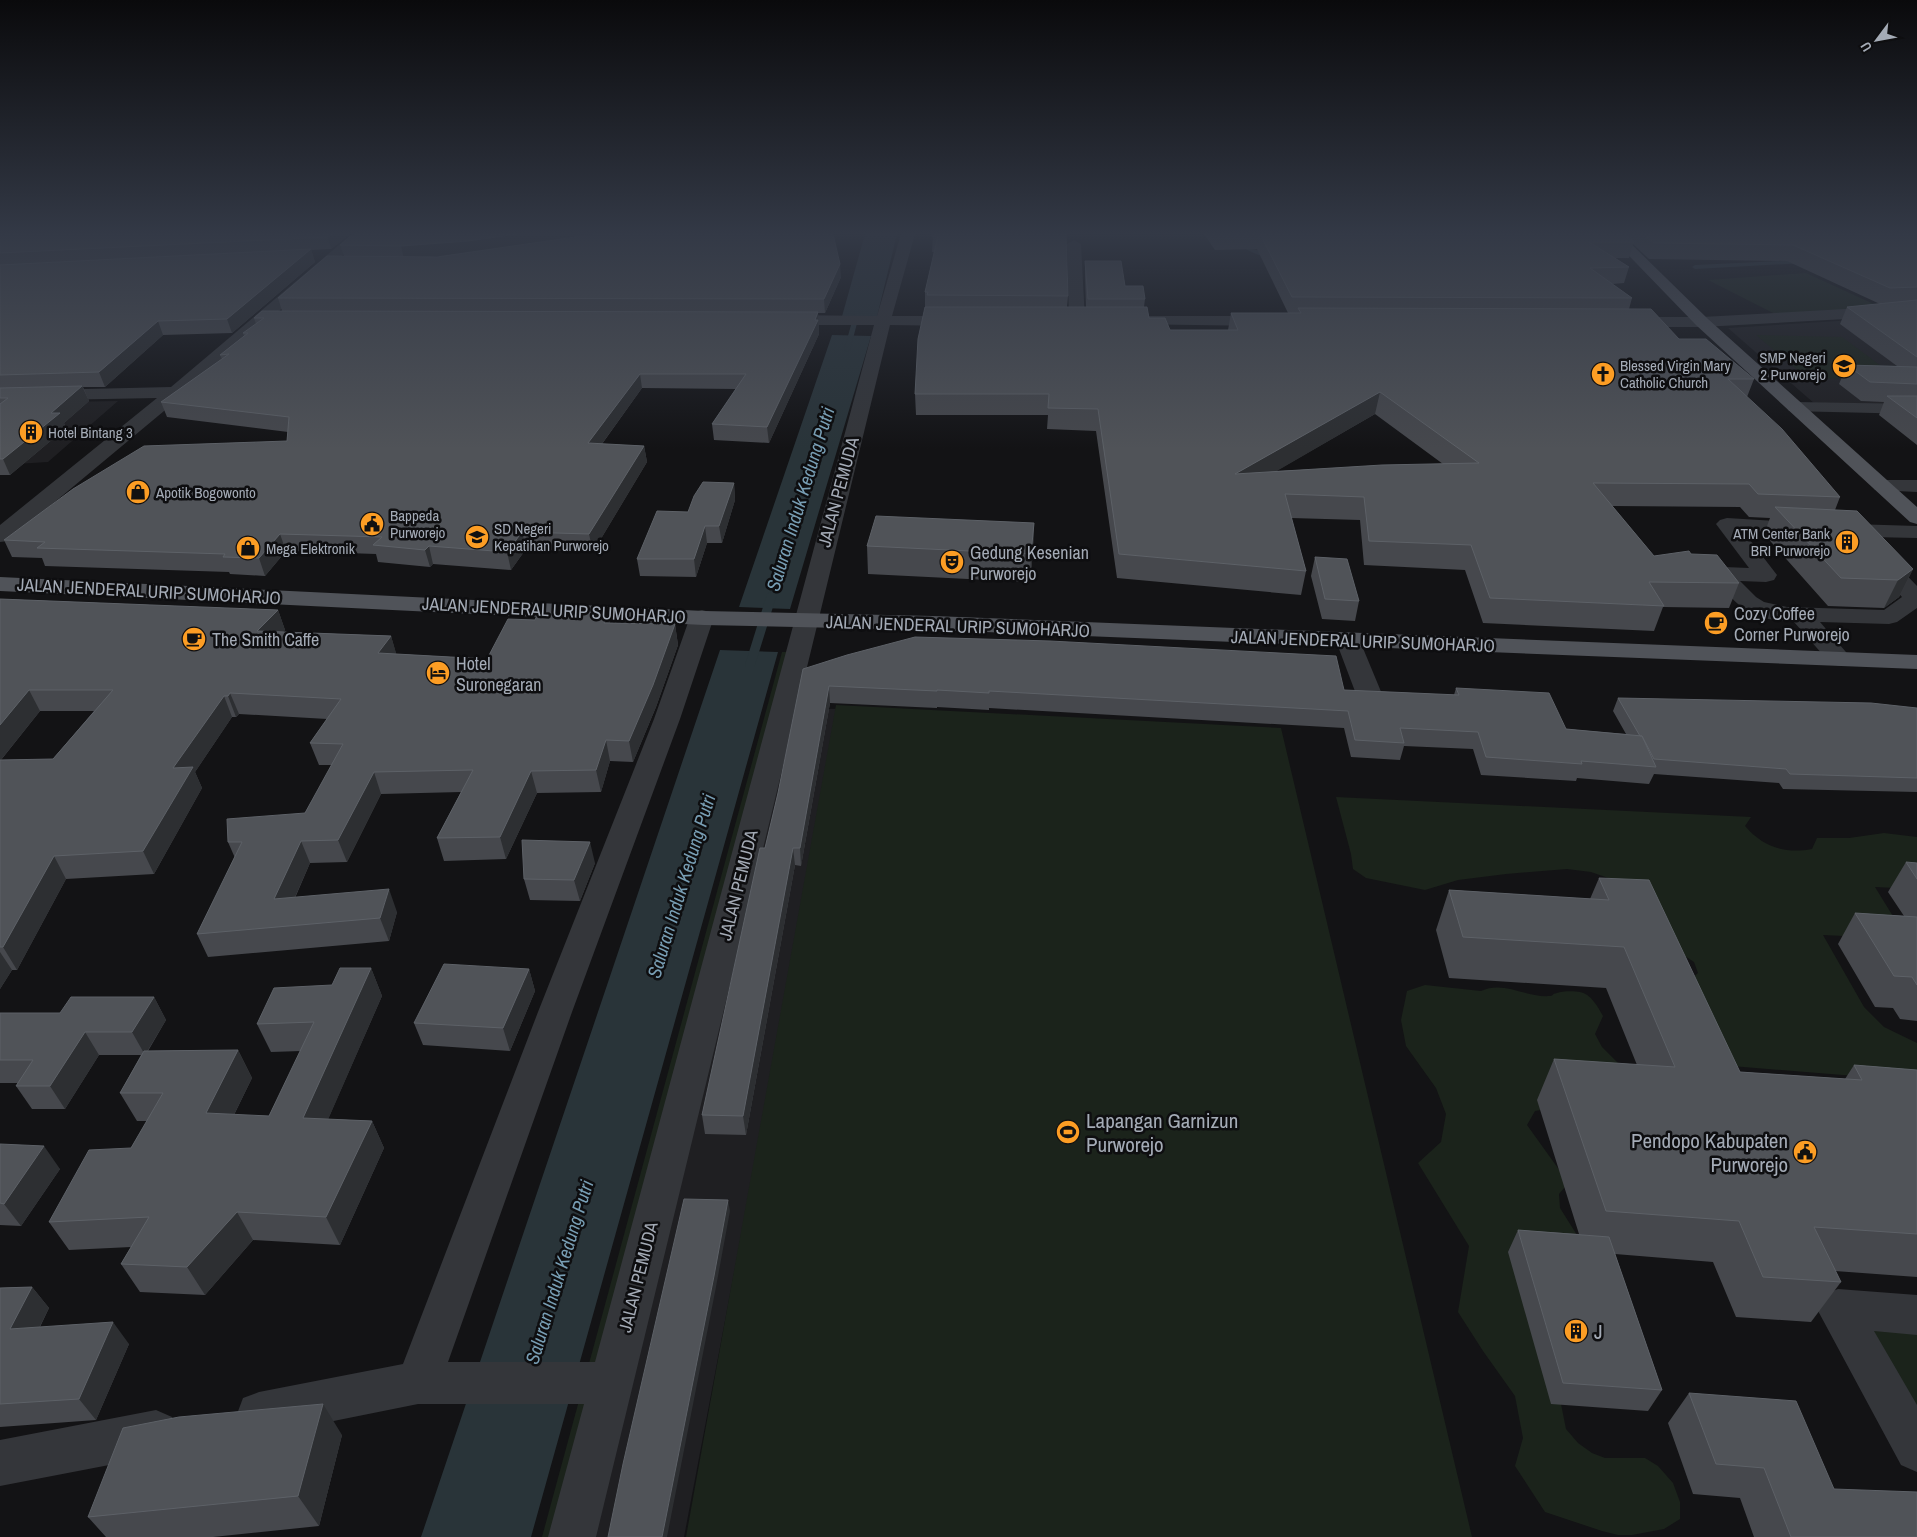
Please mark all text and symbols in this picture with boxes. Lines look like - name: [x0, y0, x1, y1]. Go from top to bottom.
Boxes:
- north arrow: [1852, 15, 1902, 65]
- text: U: [1856, 39, 1876, 55]
- place label: SMP Negeri 2 Purworejo: [1759, 347, 1826, 385]
- school or university icon: SMP Negeri 2 Purworejo: [1831, 353, 1857, 379]
- place label: Blessed Virgin Mary Catholic Church: [1620, 355, 1731, 393]
- church icon: Blessed Virgin Mary Catholic Church: [1590, 361, 1616, 387]
- water label: Saluran Induk Kedung Putri: [760, 403, 841, 594]
- building icon: Hotel Bintang 3: [18, 419, 44, 445]
- place label: Hotel Bintang 3: [48, 422, 133, 443]
- street label: JALAN PEMUDA: [811, 434, 865, 550]
- shop icon: Apotik Bogowonto: [125, 479, 151, 505]
- place label: Apotik Bogowonto: [155, 482, 256, 503]
- place label: Bappeda Purworejo: [390, 505, 446, 543]
- public building icon: Bappeda Purworejo: [359, 511, 385, 537]
- place label: SD Negeri Kepatihan Purworejo: [494, 518, 609, 556]
- place label: ATM Center Bank BRI Purworejo: [1732, 523, 1831, 561]
- school or university icon: SD Negeri Kepatihan Purworejo: [464, 524, 490, 550]
- building icon: ATM Center Bank BRI Purworejo: [1834, 529, 1860, 555]
- shop icon: Mega Elektronik: [235, 535, 261, 561]
- place label: Mega Elektronik: [266, 538, 356, 559]
- place label: Gedung Kesenian Purworejo: [970, 540, 1089, 586]
- theatre icon: Gedung Kesenian Purworejo: [939, 549, 965, 575]
- street label: JALAN JENDERAL URIP SUMOHARJO: [16, 572, 282, 610]
- street label: JALAN JENDERAL URIP SUMOHARJO: [421, 591, 687, 629]
- place label: Cozy Coffee Corner Purworejo: [1734, 601, 1850, 647]
- street label: JALAN JENDERAL URIP SUMOHARJO: [826, 609, 1090, 643]
- cafe icon: Cozy Coffee Corner Purworejo: [1703, 610, 1729, 636]
- street label: JALAN JENDERAL URIP SUMOHARJO: [1231, 624, 1495, 658]
- cafe icon: The Smith Caffe: [181, 626, 207, 652]
- place label: The Smith Caffe: [212, 627, 319, 652]
- place label: Hotel Suronegaran: [456, 651, 541, 697]
- hotel icon: Hotel Suronegaran: [425, 660, 451, 686]
- water label: Saluran Induk Kedung Putri: [641, 790, 722, 981]
- street label: JALAN PEMUDA: [712, 827, 764, 943]
- place label: Lapangan Garnizun Purworejo: [1086, 1106, 1238, 1159]
- sports icon: Lapangan Garnizun Purworejo: [1055, 1119, 1081, 1145]
- place label: Pendopo Kabupaten Purworejo: [1631, 1126, 1788, 1179]
- public building icon: Pendopo Kabupaten Purworejo: [1792, 1139, 1818, 1165]
- water label: Saluran Induk Kedung Putri: [519, 1176, 600, 1367]
- street label: JALAN PEMUDA: [612, 1219, 664, 1335]
- place label: J: [1594, 1317, 1603, 1346]
- building icon: J: [1563, 1318, 1589, 1344]

